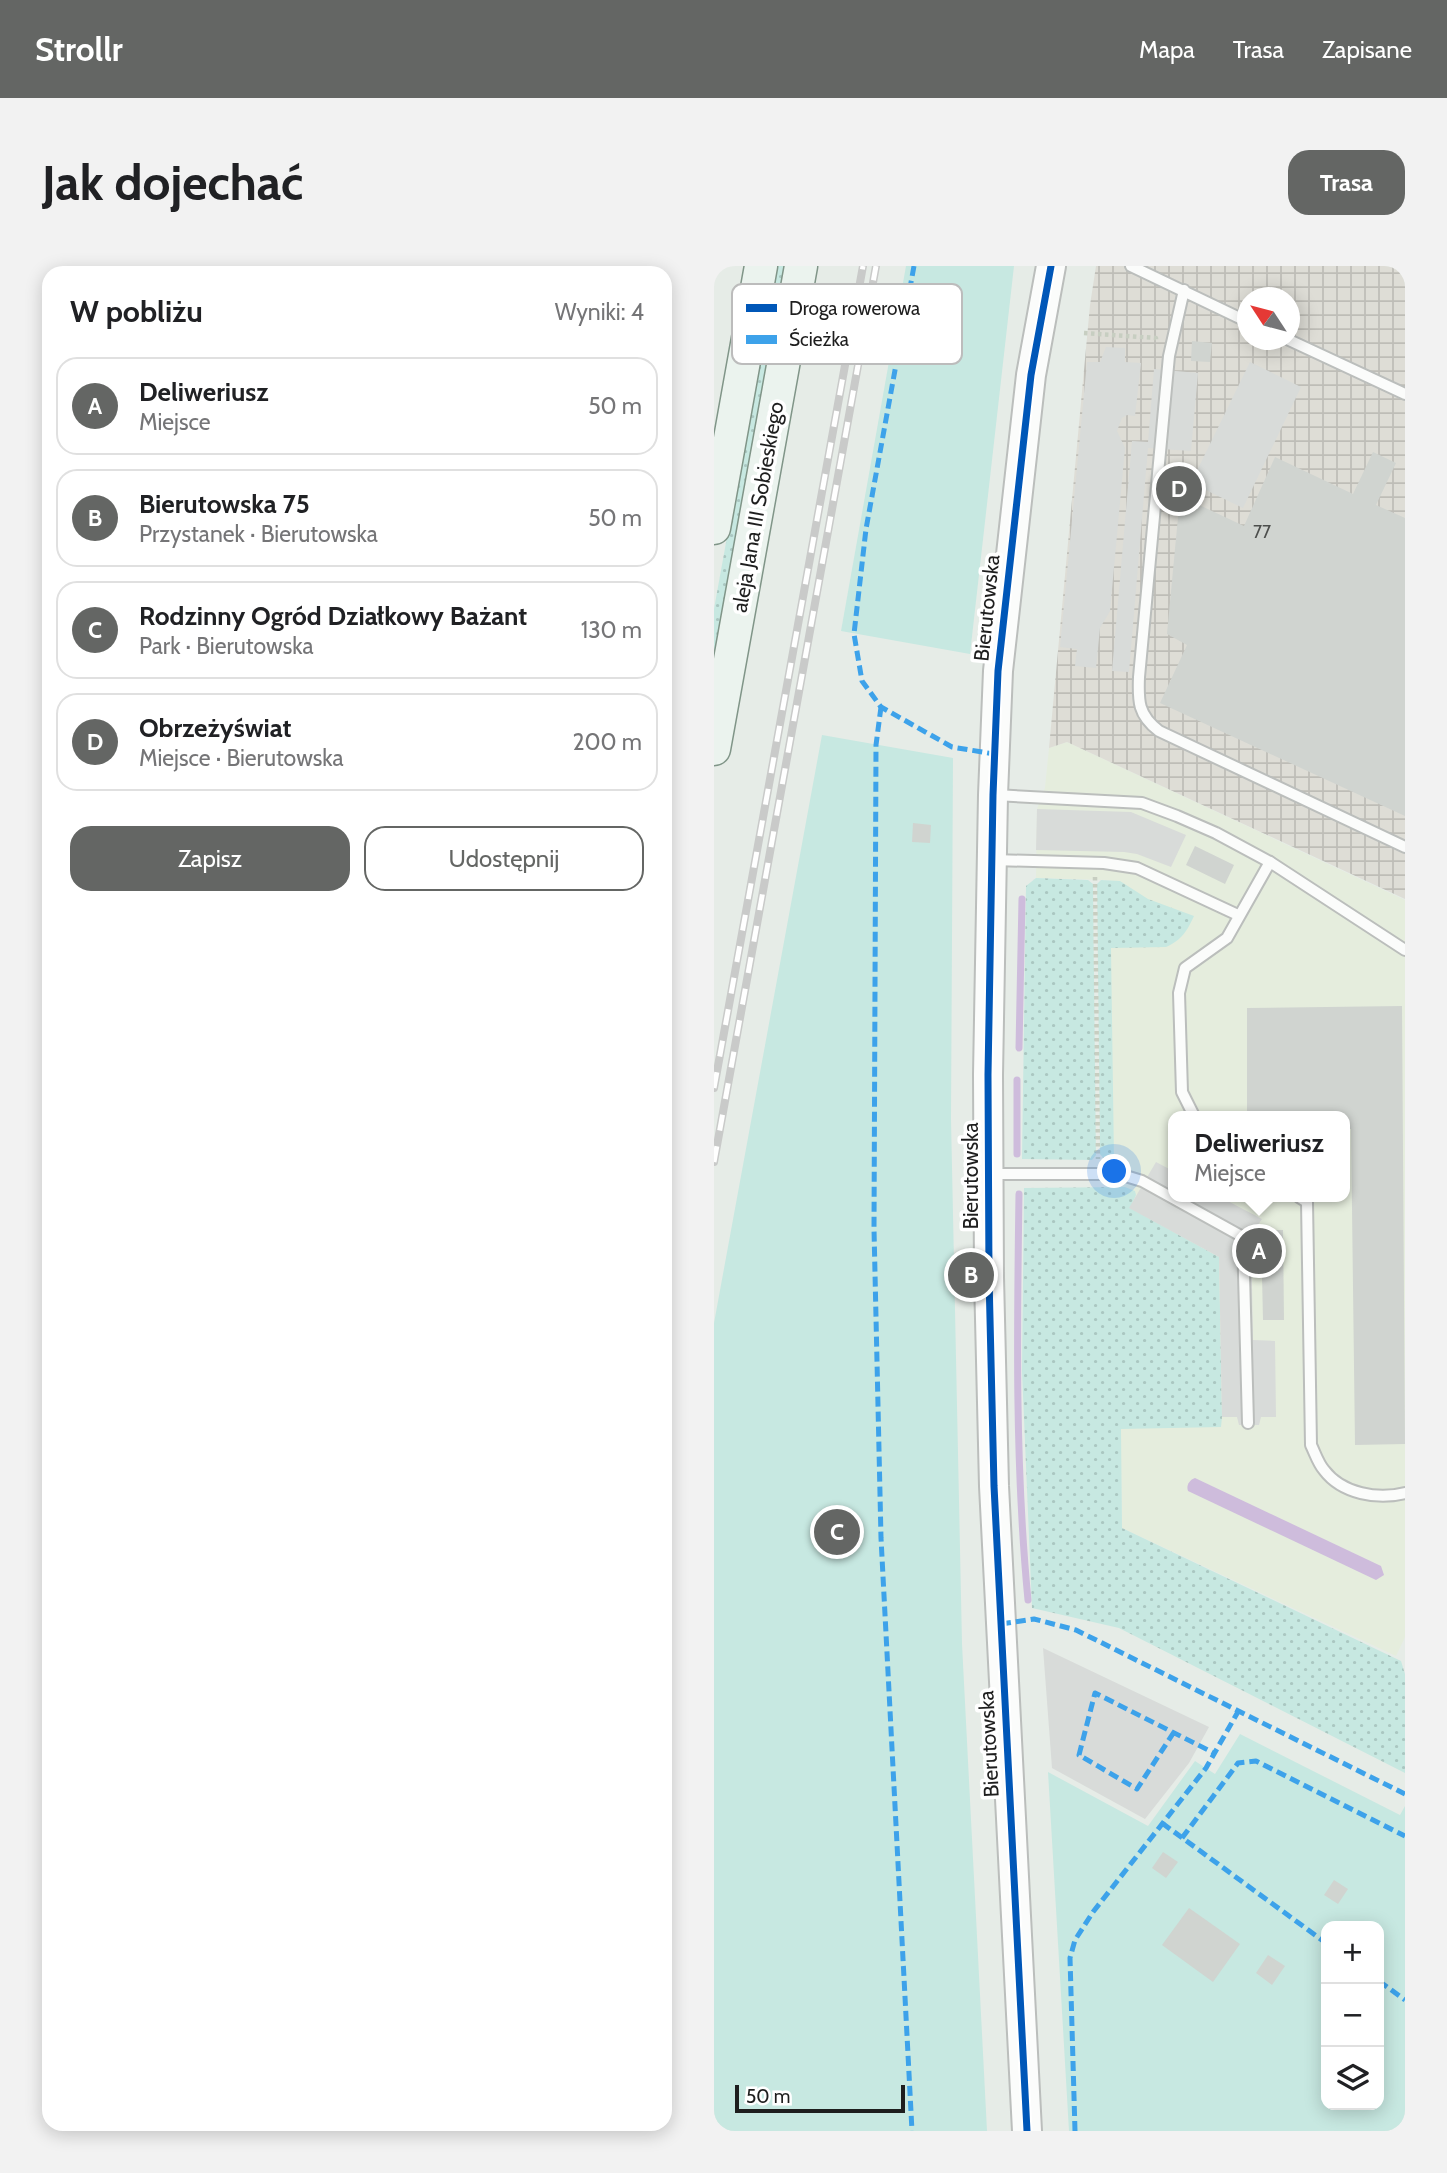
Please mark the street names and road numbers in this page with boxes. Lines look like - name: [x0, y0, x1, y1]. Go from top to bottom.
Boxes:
- street label: aleja Jana III Sobieskiego: [727, 400, 789, 614]
- street label: Bierutowska: [968, 553, 1005, 662]
- street label: Bierutowska: [958, 1123, 983, 1230]
- street label: Bierutowska: [973, 1690, 1004, 1798]

